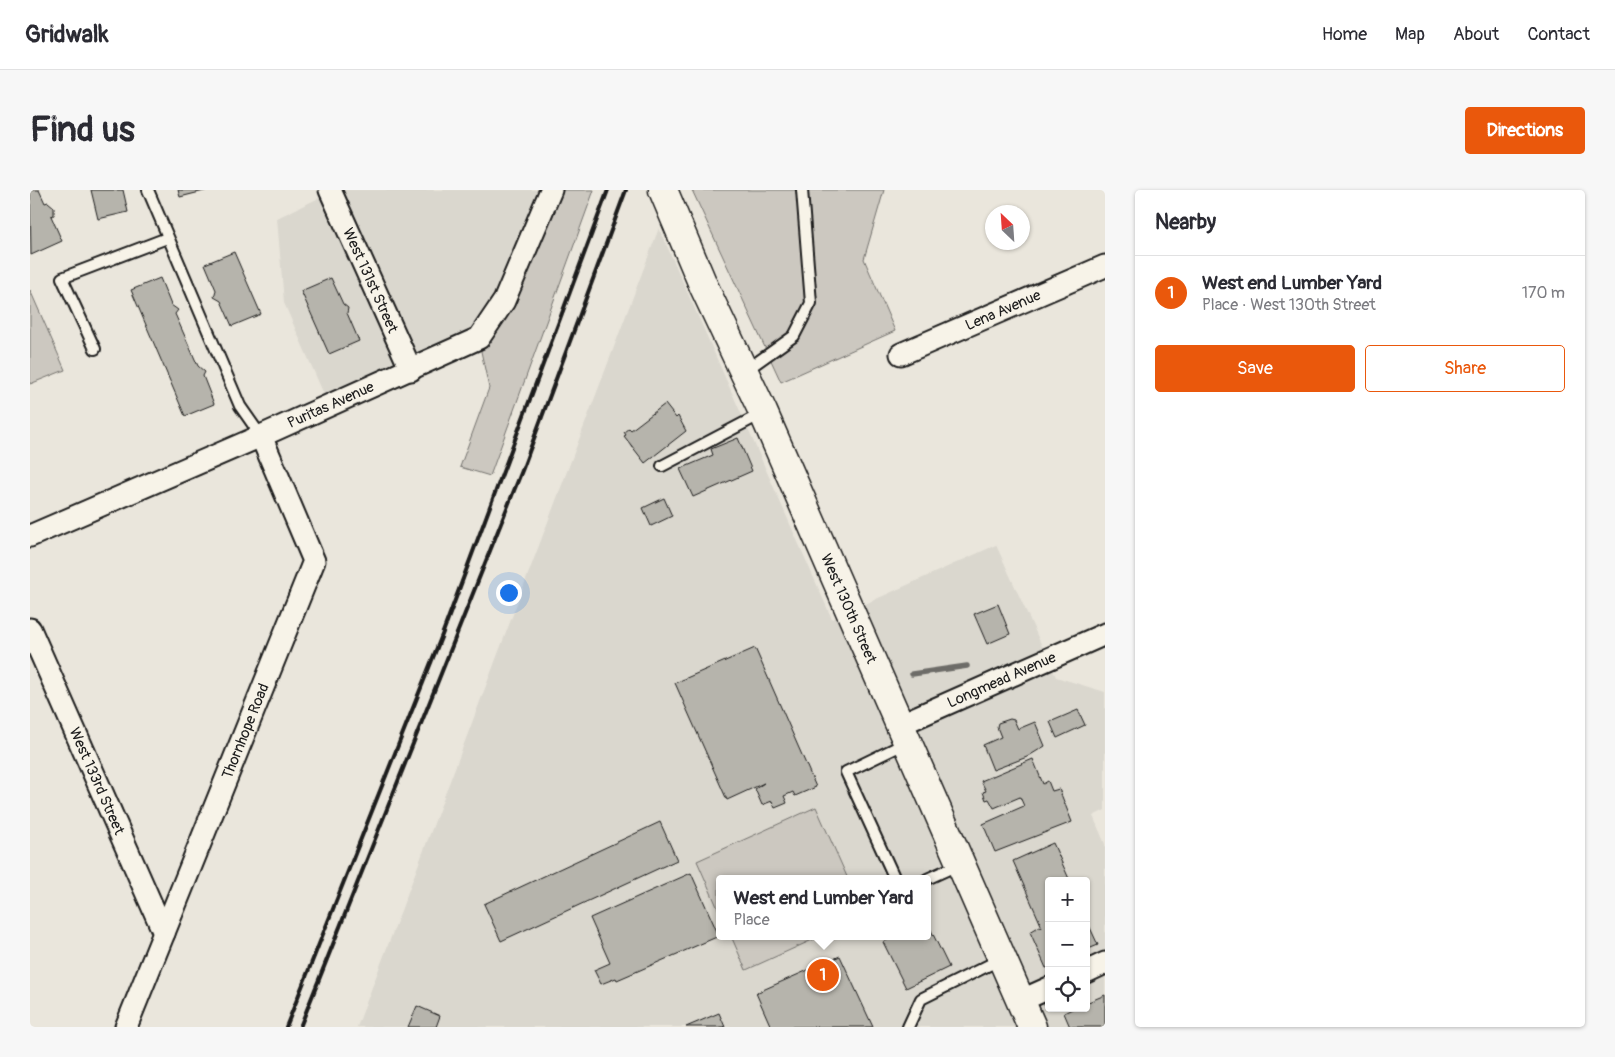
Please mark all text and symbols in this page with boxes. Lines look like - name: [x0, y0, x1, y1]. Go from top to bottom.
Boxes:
- text: Gridwalk: [25, 20, 109, 49]
- text: Home: [1322, 23, 1367, 46]
- text: Map: [1395, 23, 1425, 46]
- text: About: [1453, 23, 1499, 46]
- text: Contact: [1527, 23, 1590, 46]
- button: Directions: [1465, 107, 1585, 154]
- text: Find us: [30, 108, 135, 152]
- north arrow: [985, 205, 1030, 250]
- text: Nearby: [1155, 209, 1216, 236]
- street label: West 131st Street: [339, 225, 403, 337]
- text: West end Lumber Yard: [1202, 271, 1382, 295]
- text: 1: [1168, 283, 1174, 303]
- text: 170 m: [1522, 283, 1565, 303]
- street label: Lena Avenue: [962, 285, 1044, 335]
- text: Place · West 130th Street: [1202, 295, 1376, 315]
- button: Save: [1155, 345, 1355, 392]
- button: Share: [1365, 345, 1565, 392]
- street label: Puritas Avenue: [284, 377, 377, 432]
- street label: West 130th Street: [817, 551, 882, 667]
- your location: [496, 580, 522, 606]
- street label: Longmead Avenue: [944, 647, 1059, 712]
- street label: Thornhope Road: [218, 681, 273, 782]
- street label: West 133rd Street: [65, 724, 129, 838]
- popup: [716, 875, 931, 940]
- map controls: [1045, 877, 1090, 1012]
- button: +: [1045, 877, 1090, 922]
- text: West end Lumber Yard: [733, 886, 914, 910]
- text: Place: [733, 910, 770, 930]
- button: −: [1045, 922, 1090, 967]
- pin: 1: [807, 956, 839, 994]
- button: locate: [1045, 967, 1090, 1012]

